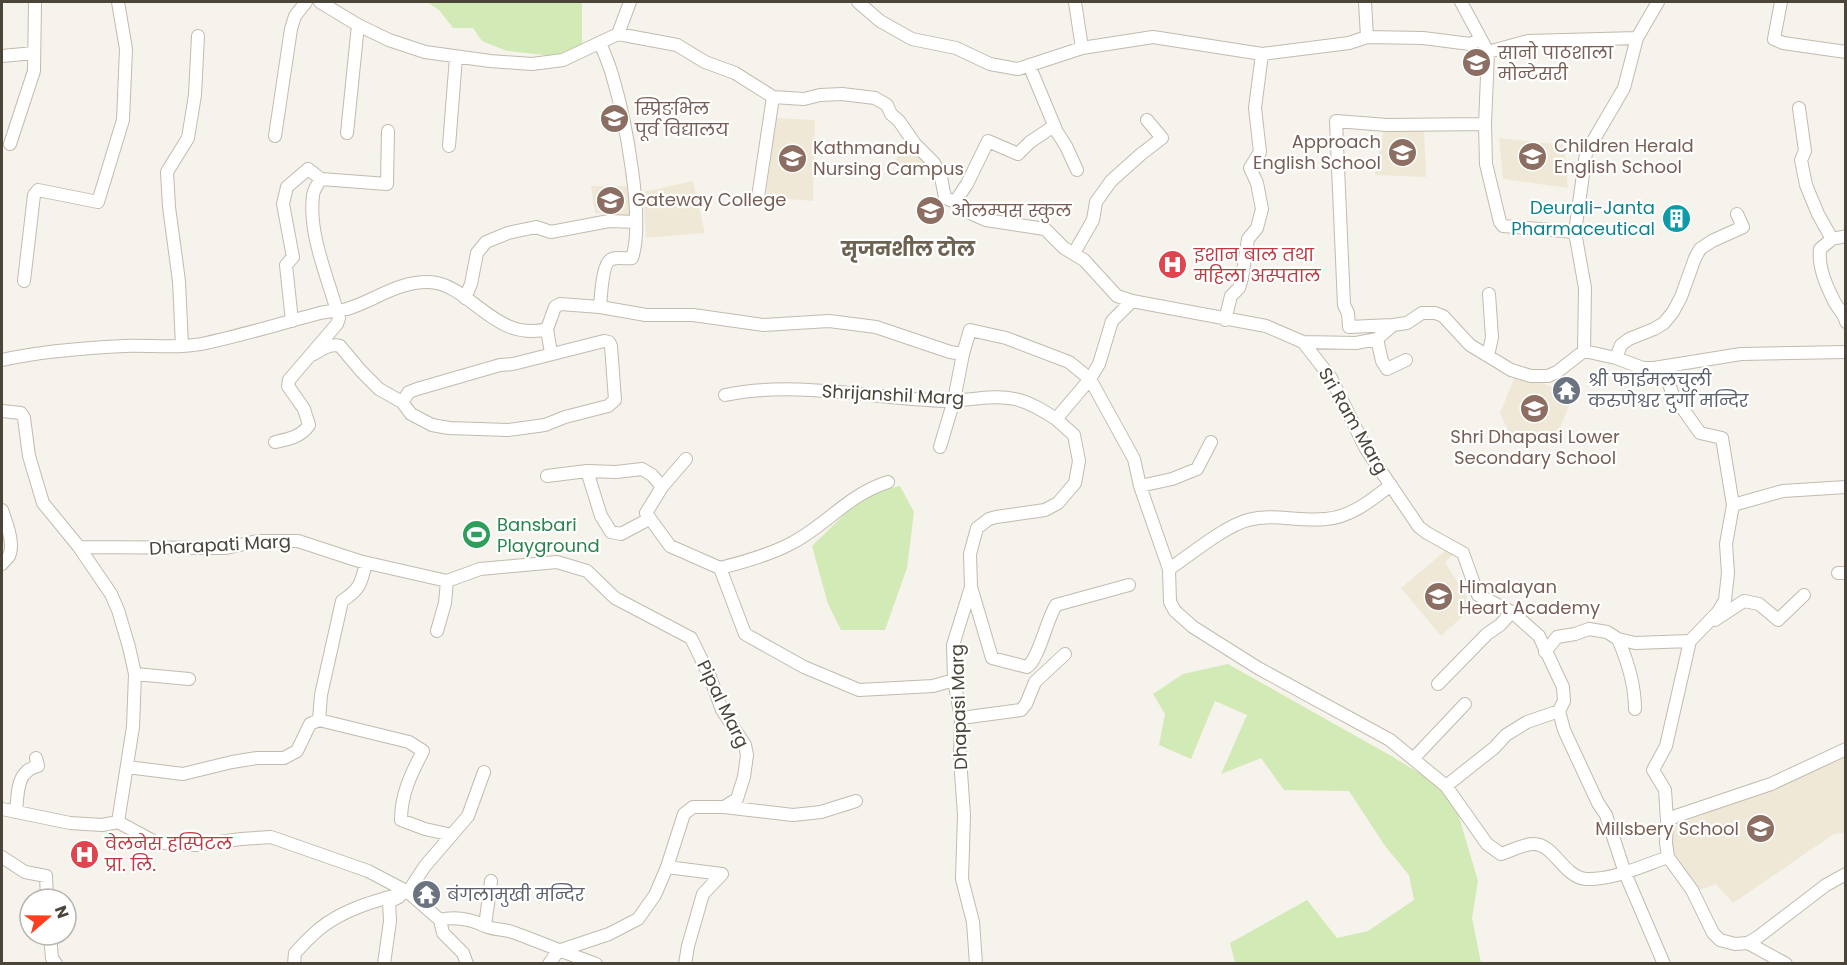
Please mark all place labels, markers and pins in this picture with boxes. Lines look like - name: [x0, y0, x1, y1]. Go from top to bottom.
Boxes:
- place label: सानो पाठशाला मोन्टेसरी: [1497, 40, 1614, 86]
- school or university icon: सानो पाठशाला मोन्टेसरी: [1461, 47, 1493, 79]
- place label: स्प्रिङभिल पूर्व विद्यालय: [634, 96, 729, 142]
- school or university icon: स्प्रिङभिल पूर्व विद्यालय: [598, 103, 630, 135]
- place label: Approach English School: [1253, 129, 1381, 175]
- place label: Children Herald English School: [1554, 133, 1694, 179]
- place label: Kathmandu Nursing Campus: [813, 135, 964, 181]
- school or university icon: Approach English School: [1386, 136, 1418, 168]
- school or university icon: Children Herald English School: [1517, 140, 1549, 172]
- school or university icon: Kathmandu Nursing Campus: [776, 142, 808, 174]
- school or university icon: Gateway College: [595, 184, 627, 216]
- place label: Gateway College: [632, 187, 787, 212]
- school or university icon: ओलम्पस स्कुल: [914, 195, 946, 227]
- place label: Deurali-Janta Pharmaceutical: [1511, 195, 1655, 241]
- place label: ओलम्पस स्कुल: [951, 198, 1072, 224]
- building icon: Deurali-Janta Pharmaceutical: [1660, 202, 1692, 234]
- place label: इशान बाल तथा महिला अस्पताल: [1193, 242, 1321, 288]
- hospital icon: इशान बाल तथा महिला अस्पताल: [1157, 249, 1189, 281]
- place label: श्री फाईमलचुली करुणेश्वर दुर्गा मन्दिर: [1587, 367, 1750, 414]
- temple icon: श्री फाईमलचुली करुणेश्वर दुर्गा मन्दिर: [1551, 374, 1583, 406]
- school or university icon: Shri Dhapasi Lower Secondary School: [1519, 392, 1551, 424]
- place label: Shri Dhapasi Lower Secondary School: [1450, 424, 1620, 470]
- place label: Bansbari Playground: [497, 512, 600, 558]
- sports icon: Bansbari Playground: [460, 519, 492, 551]
- place label: Himalayan Heart Academy: [1459, 574, 1600, 620]
- school or university icon: Himalayan Heart Academy: [1422, 581, 1454, 613]
- school or university icon: Millsbery School: [1744, 813, 1776, 845]
- place label: Millsbery School: [1595, 816, 1739, 841]
- place label: वेलनेस हस्पिटल प्रा. लि.: [104, 831, 233, 877]
- hospital icon: वेलनेस हस्पिटल प्रा. लि.: [68, 838, 100, 870]
- temple icon: बंगलामुखी मन्दिर: [410, 879, 442, 911]
- place label: बंगलामुखी मन्दिर: [446, 882, 586, 908]

